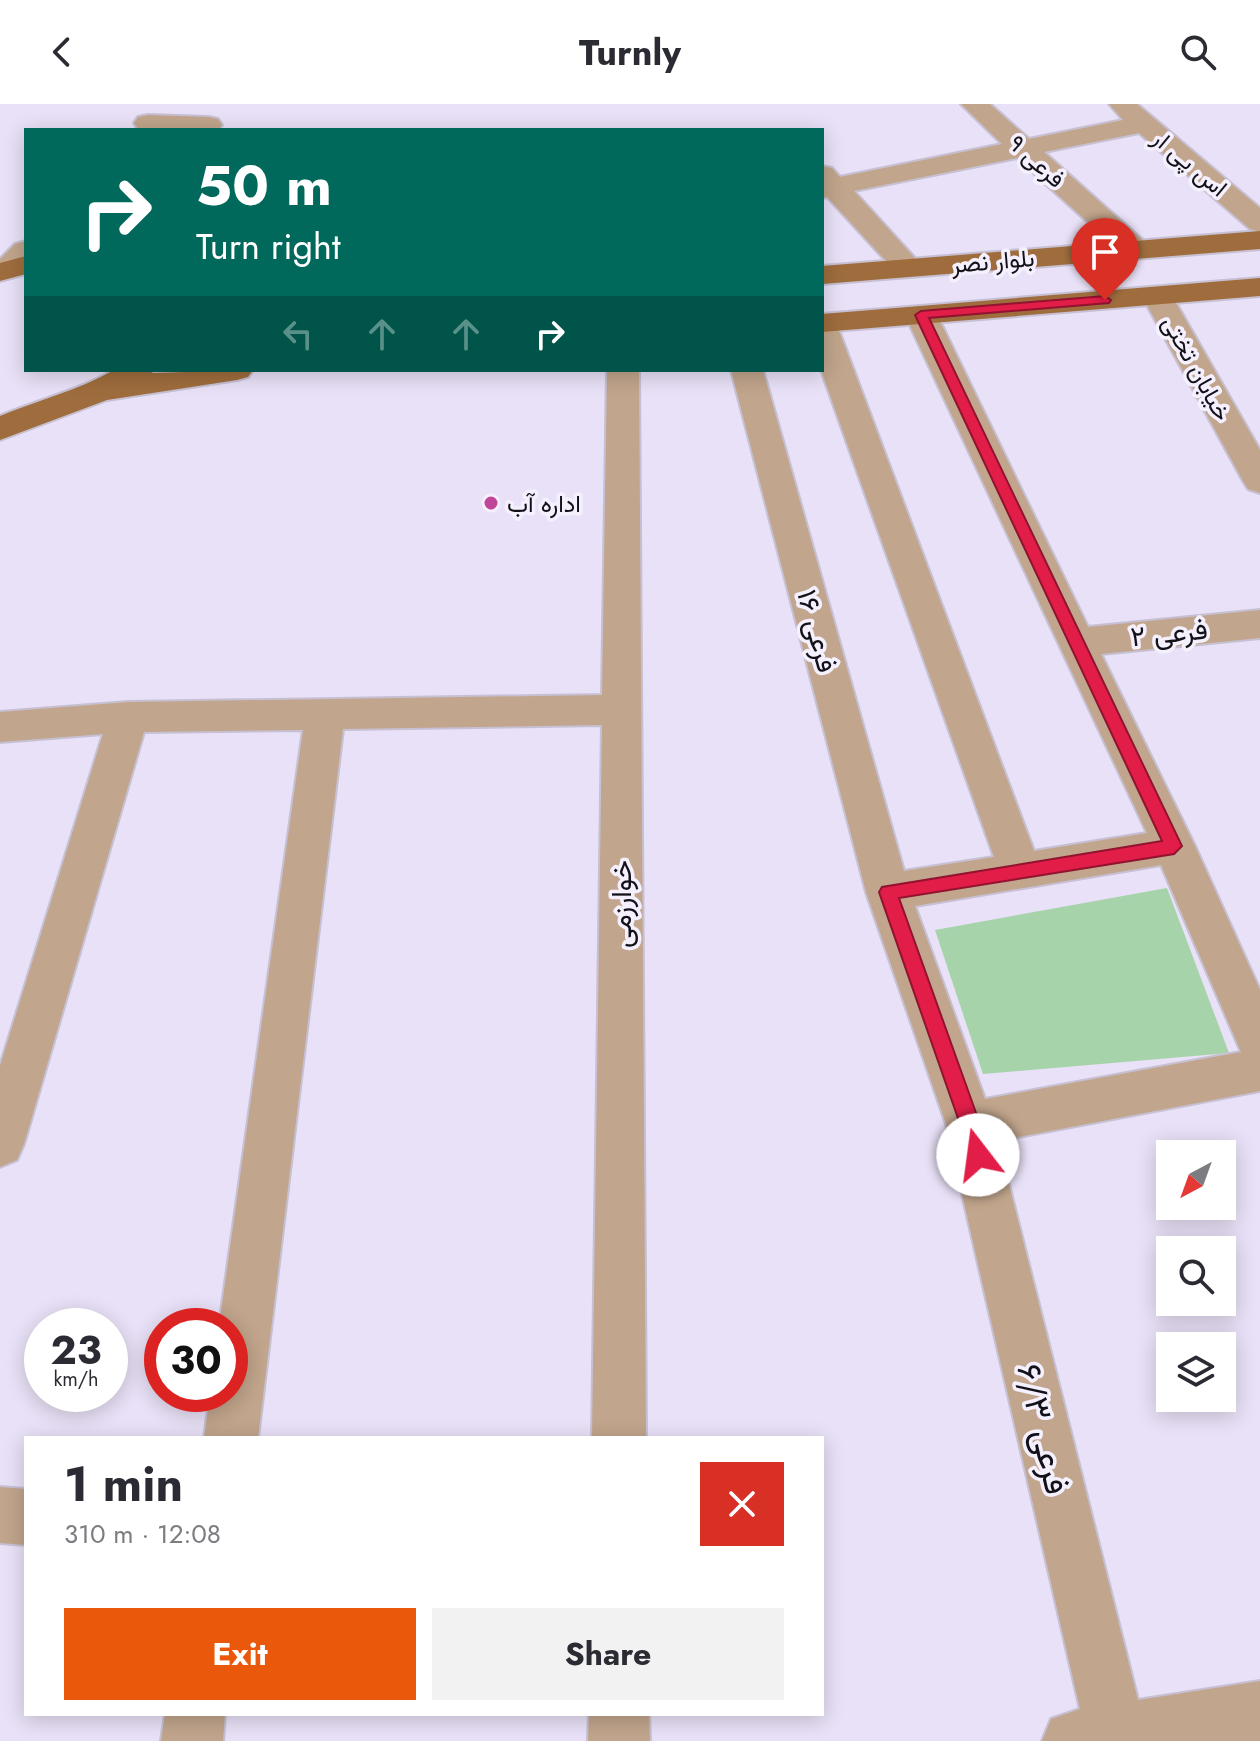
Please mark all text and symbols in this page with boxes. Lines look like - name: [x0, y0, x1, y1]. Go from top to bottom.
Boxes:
- text: Turnly: [579, 26, 681, 78]
- icon: back: [40, 30, 84, 74]
- icon: search: [1176, 30, 1220, 74]
- street label: اس پی ار: [1144, 121, 1235, 205]
- street label: فرعی ۹: [1001, 126, 1073, 196]
- text: 50 m: [196, 145, 332, 226]
- icon: right: [64, 160, 168, 264]
- pin: [1071, 218, 1139, 300]
- text: Turn right: [196, 220, 341, 272]
- icon: arrive: [1083, 230, 1127, 274]
- street label: بلوار نصر: [949, 240, 1036, 282]
- street label: خیابان تختی: [1154, 309, 1240, 427]
- icon: left: [276, 312, 320, 356]
- icon: ahead: [360, 312, 404, 356]
- icon: ahead: [444, 312, 488, 356]
- icon: right: [528, 312, 572, 356]
- place label: اداره آب: [507, 486, 581, 521]
- marker: اداره آب: [482, 494, 500, 512]
- street label: فرعی ۱۶: [786, 585, 848, 677]
- street label: فرعی ۲: [1128, 609, 1210, 657]
- street label: خوارزمی: [601, 860, 642, 948]
- position arrow: [936, 1113, 1020, 1197]
- north arrow: [1156, 1140, 1236, 1220]
- map controls: [1156, 1140, 1236, 1412]
- button: search: [1156, 1236, 1236, 1316]
- speed limit sign: 30: [144, 1308, 248, 1412]
- text: 23: [50, 1321, 102, 1379]
- button: layers: [1156, 1332, 1236, 1412]
- street label: فرعی ۶/۳: [1004, 1359, 1082, 1499]
- text: km/h: [53, 1365, 99, 1394]
- text: 1 min: [64, 1450, 183, 1519]
- button: close: [700, 1462, 784, 1546]
- text: 310 m · 12:08: [64, 1515, 221, 1553]
- button: Exit: [64, 1608, 416, 1700]
- button: Share: [432, 1608, 784, 1700]

